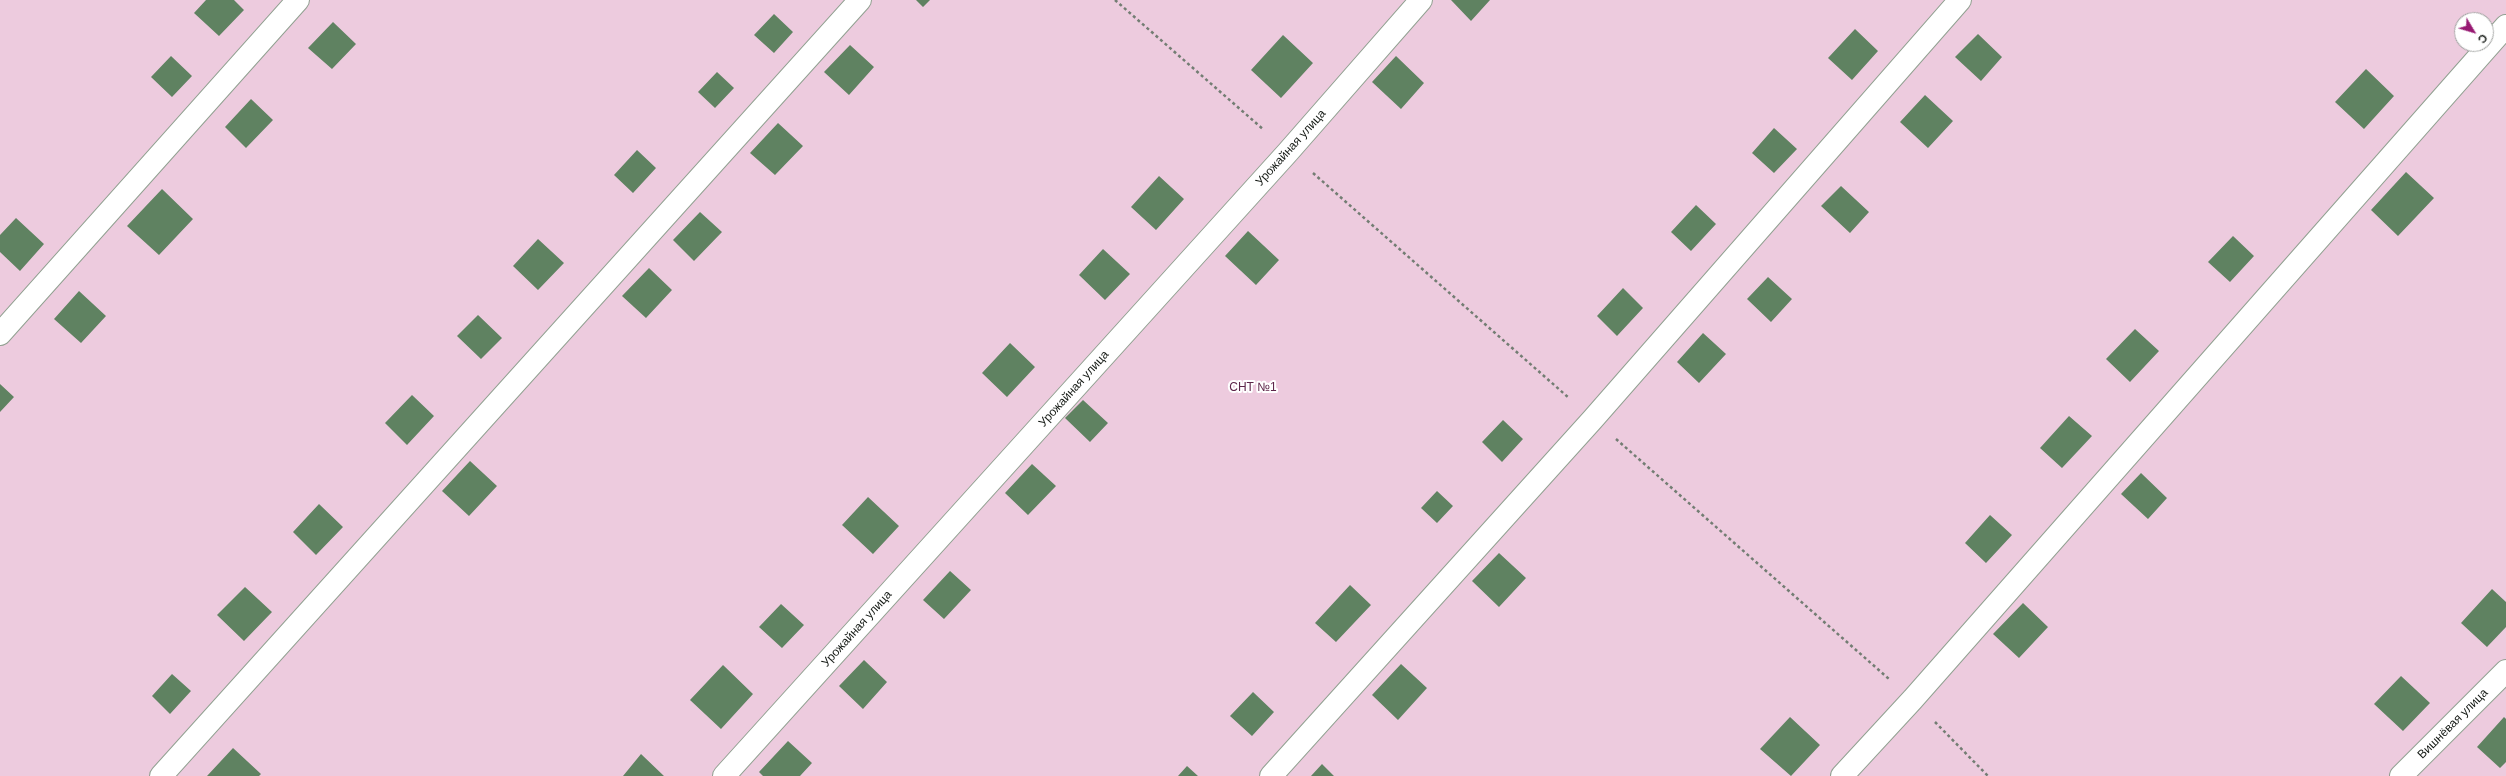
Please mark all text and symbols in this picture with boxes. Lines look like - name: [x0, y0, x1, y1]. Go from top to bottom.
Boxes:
- north arrow: [2454, 12, 2494, 52]
- text: С: [2475, 32, 2490, 46]
- street label: Урожайная улица: [1253, 107, 1329, 189]
- street label: Урожайная улица: [1036, 348, 1112, 430]
- park label: СНТ №1: [1229, 381, 1277, 395]
- street label: Урожайная улица: [819, 588, 895, 670]
- street label: Вишнёвая улица: [2415, 686, 2491, 762]

